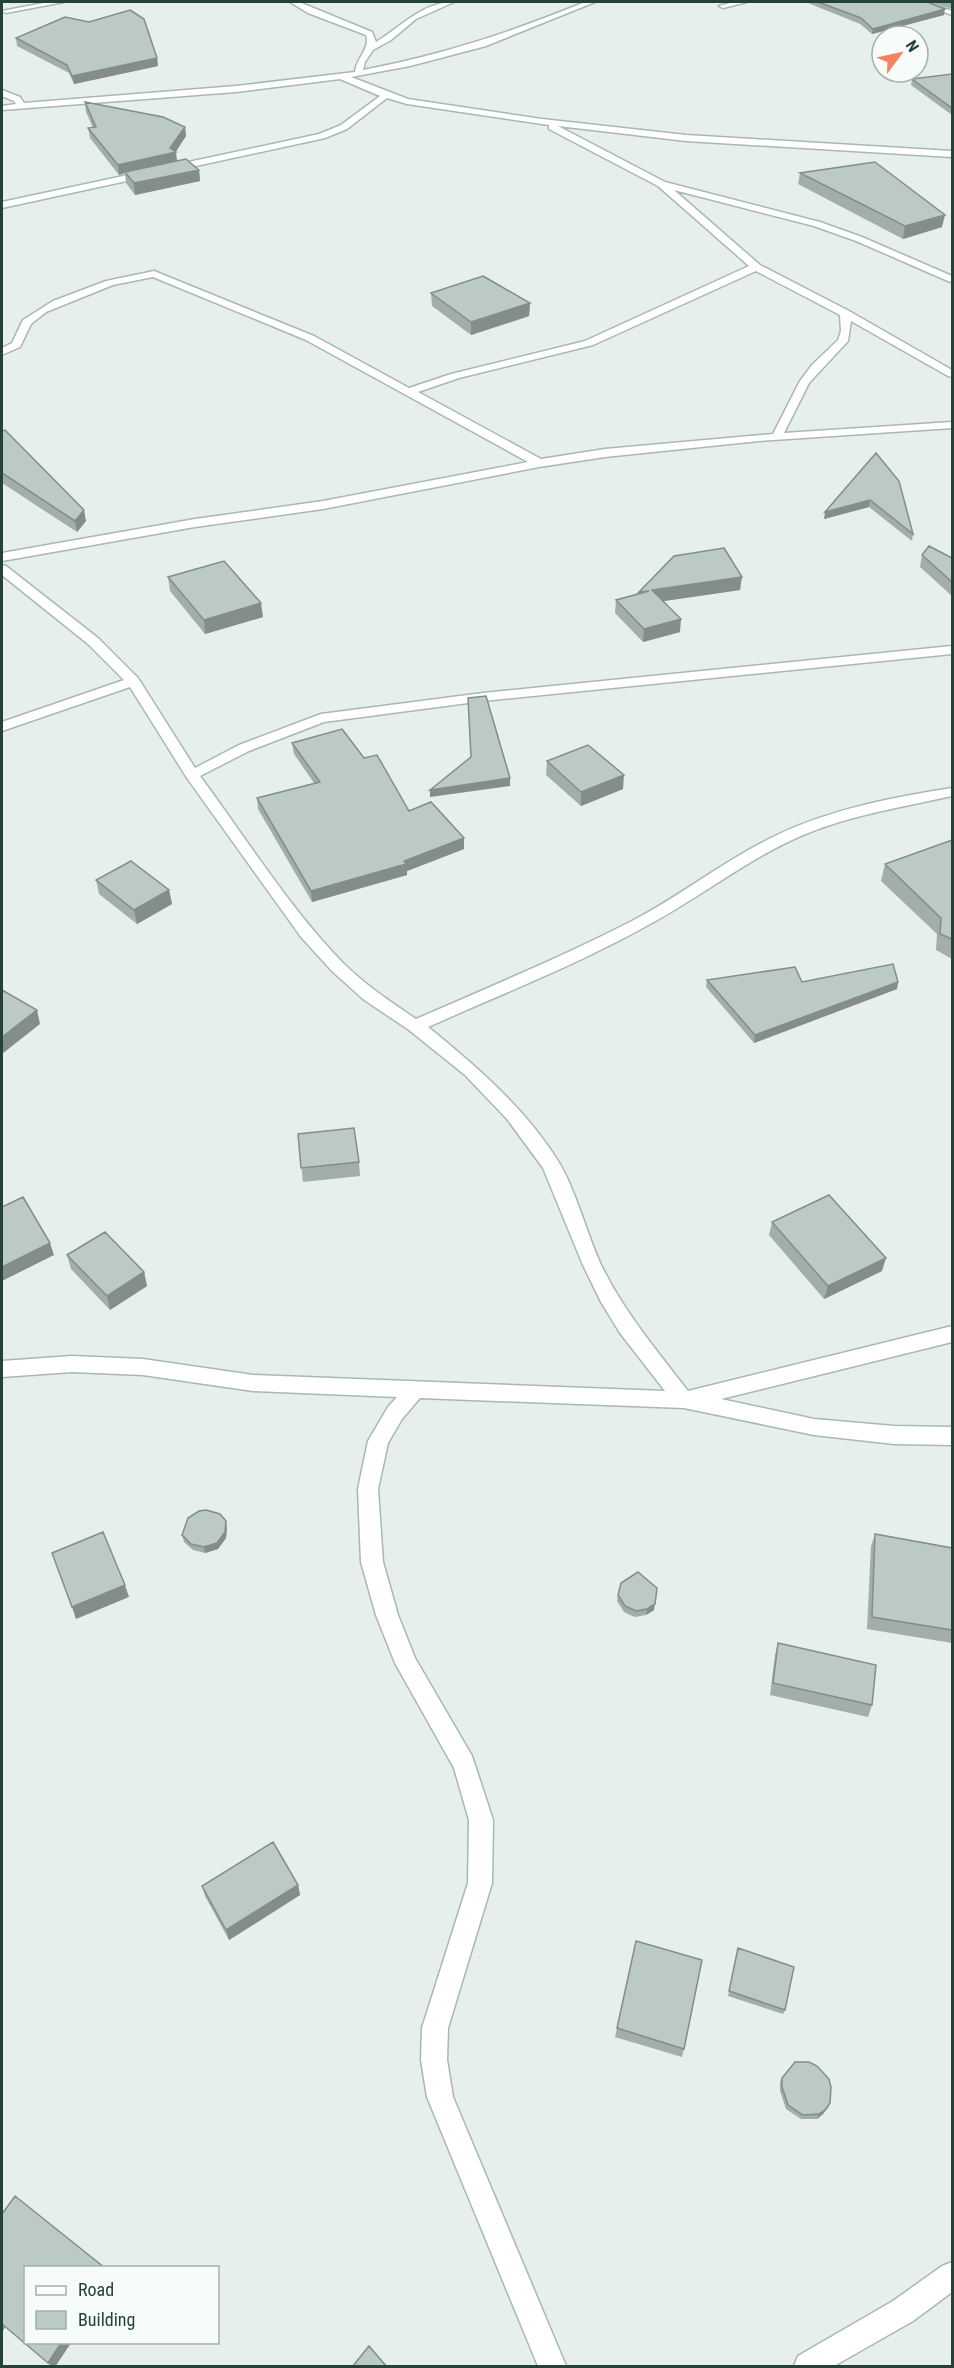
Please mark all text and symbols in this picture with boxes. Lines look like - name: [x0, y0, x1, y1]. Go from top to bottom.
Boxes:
- north arrow: [870, 24, 930, 84]
- text: N: [902, 37, 923, 55]
- legend: [24, 2266, 219, 2344]
- text: Road: [78, 2279, 114, 2300]
- text: Building: [78, 2309, 135, 2330]

